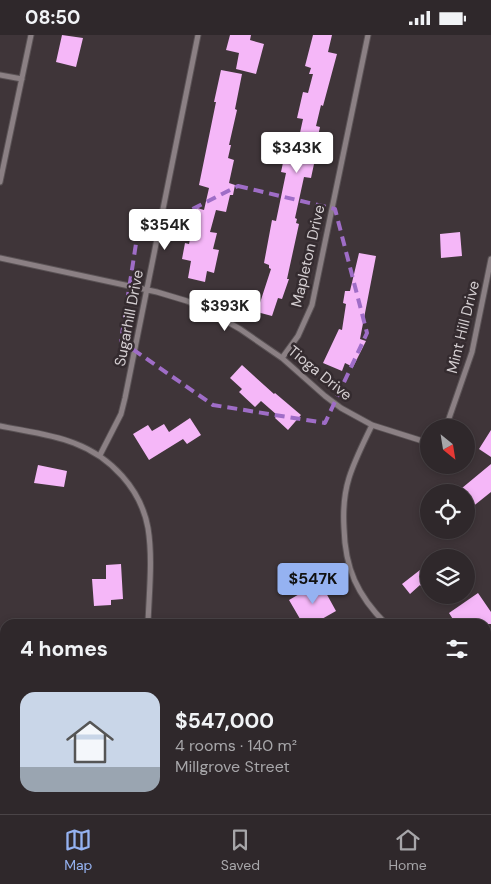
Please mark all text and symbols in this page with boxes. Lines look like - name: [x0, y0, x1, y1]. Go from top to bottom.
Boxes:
- text: 08:50: [25, 5, 80, 30]
- pin: $343K: [262, 131, 332, 174]
- text: $343K: [272, 137, 322, 158]
- street label: Mapleton Drive: [287, 203, 329, 309]
- pin: $354K: [130, 209, 200, 251]
- text: $354K: [140, 214, 190, 235]
- street label: Sugarhill Drive: [110, 268, 148, 368]
- street label: Mint Hill Drive: [442, 279, 484, 375]
- pin: $393K: [190, 289, 260, 332]
- text: $393K: [200, 295, 250, 316]
- street label: Tioga Drive: [284, 341, 356, 405]
- north arrow: [420, 419, 475, 474]
- map controls: [420, 419, 475, 604]
- button: locate: [420, 484, 475, 539]
- button: layers: [420, 549, 475, 604]
- pin: $547K: [278, 563, 348, 605]
- text: $547K: [288, 568, 338, 589]
- text: 4 homes: [20, 635, 108, 663]
- icon: filters: [443, 635, 471, 663]
- text: $547,000: [175, 707, 274, 735]
- icon: home: [60, 712, 120, 772]
- text: 4 rooms · 140 m²: [175, 735, 297, 756]
- text: Millgrove Street: [175, 756, 290, 777]
- tab: Map: [64, 826, 92, 874]
- tab: Saved: [221, 826, 260, 874]
- tab: Home: [388, 826, 427, 874]

